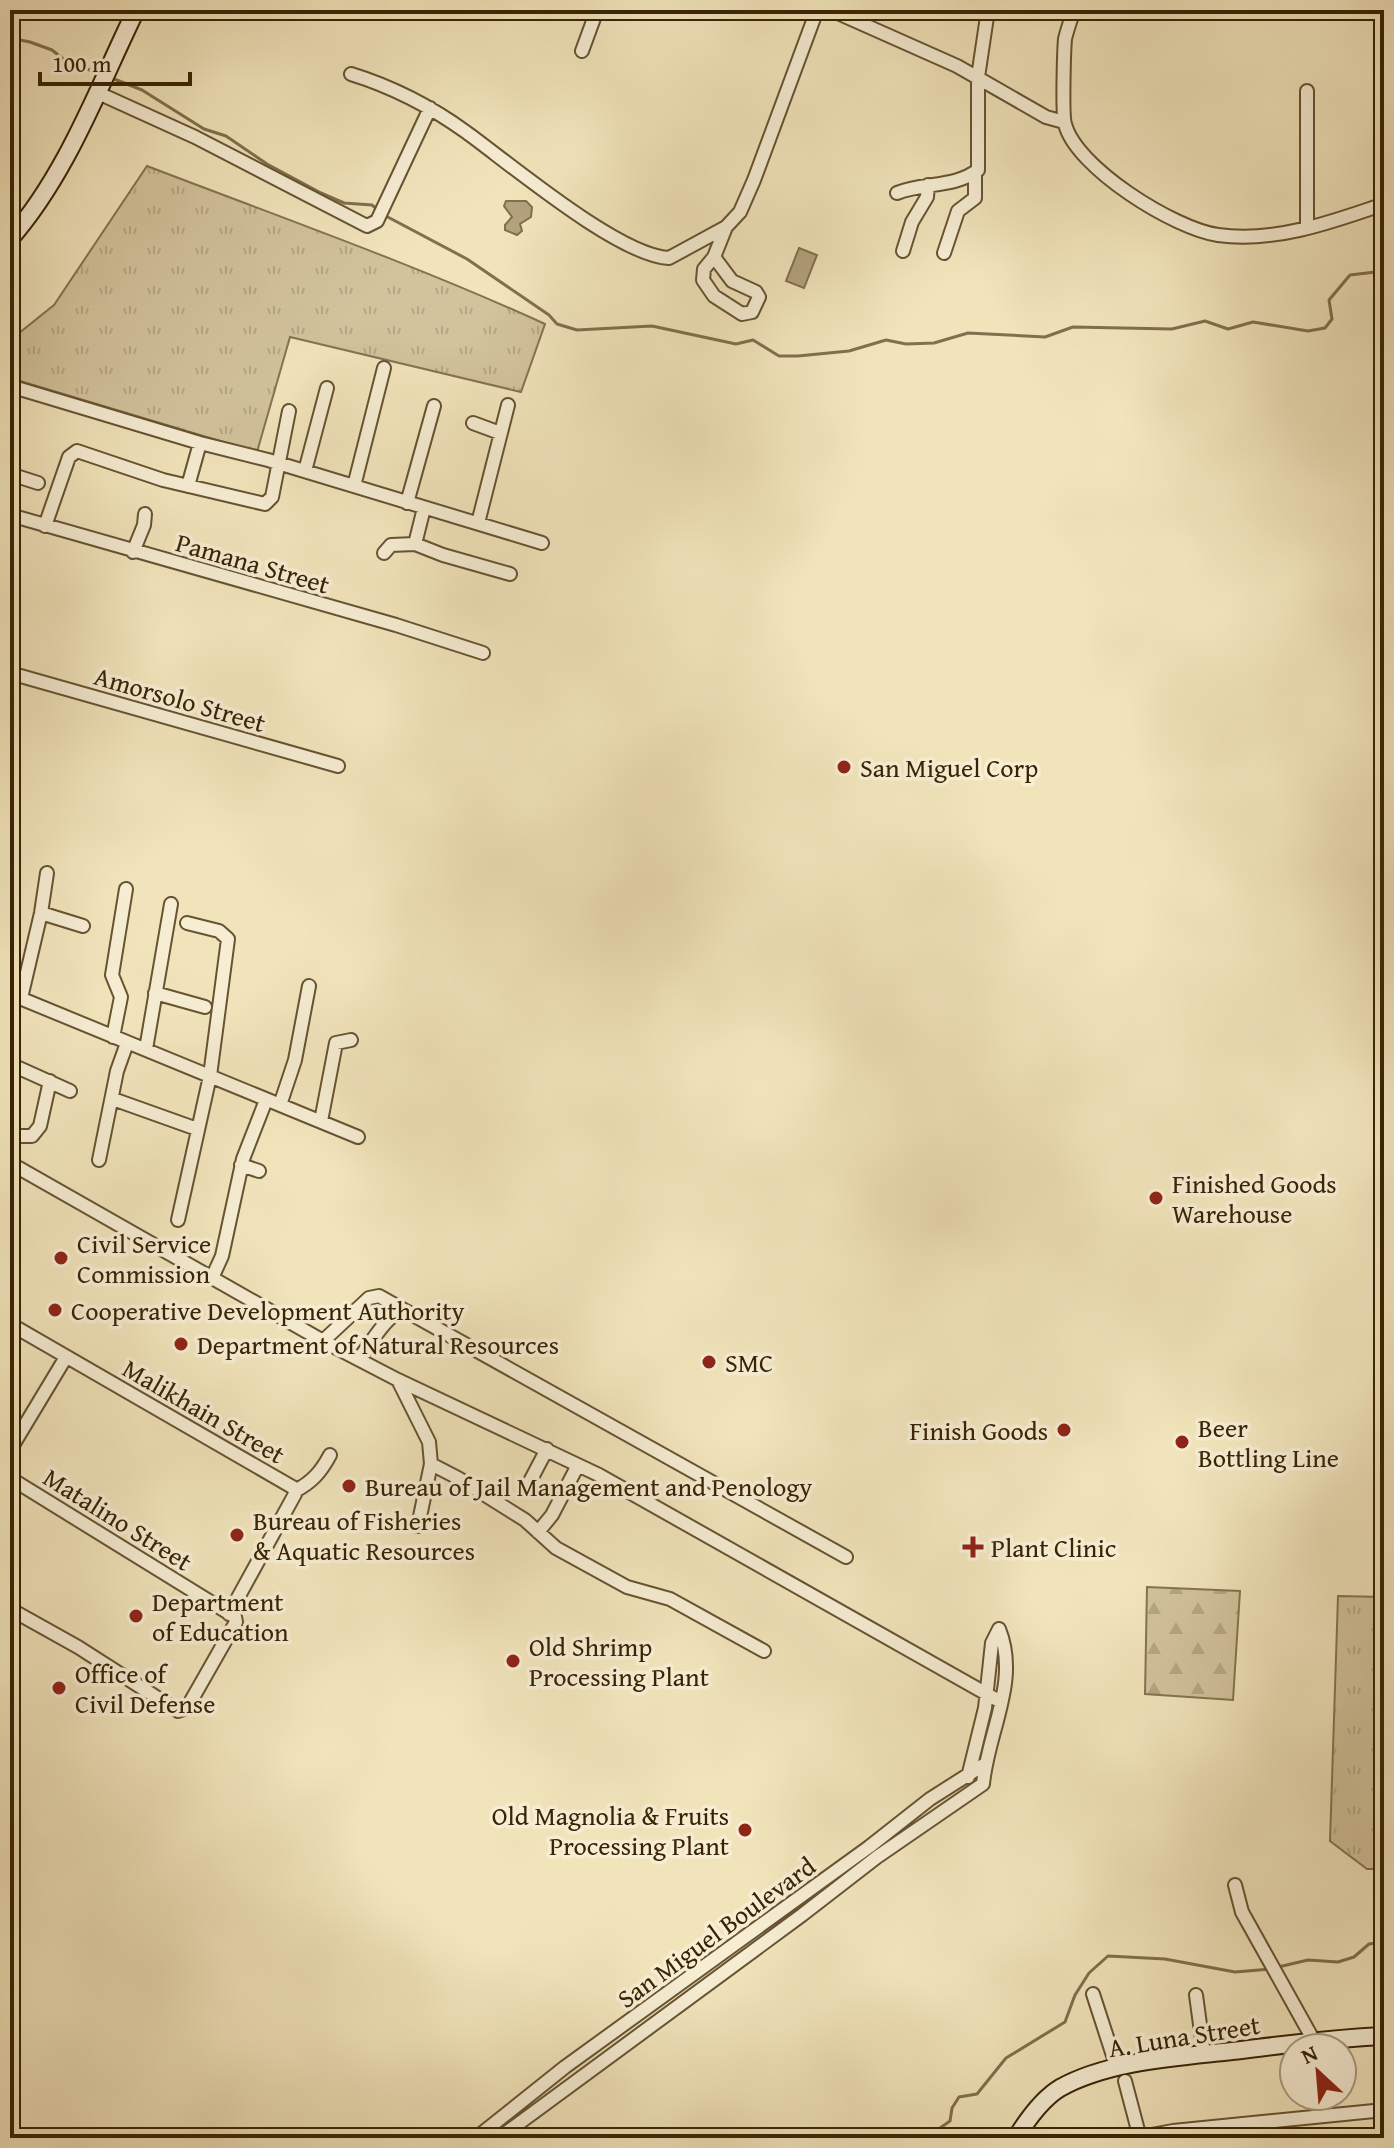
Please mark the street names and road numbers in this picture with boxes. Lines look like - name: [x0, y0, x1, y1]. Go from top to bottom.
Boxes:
- street label: Pamana Street: [172, 522, 334, 604]
- street label: Amorsolo Street: [90, 656, 270, 742]
- street label: Malikhain Street: [116, 1349, 292, 1473]
- street label: Matalino Street: [36, 1458, 200, 1580]
- street label: San Miguel Boulevard: [609, 1847, 823, 2017]
- street label: A. Luna Street: [1105, 2005, 1263, 2067]

